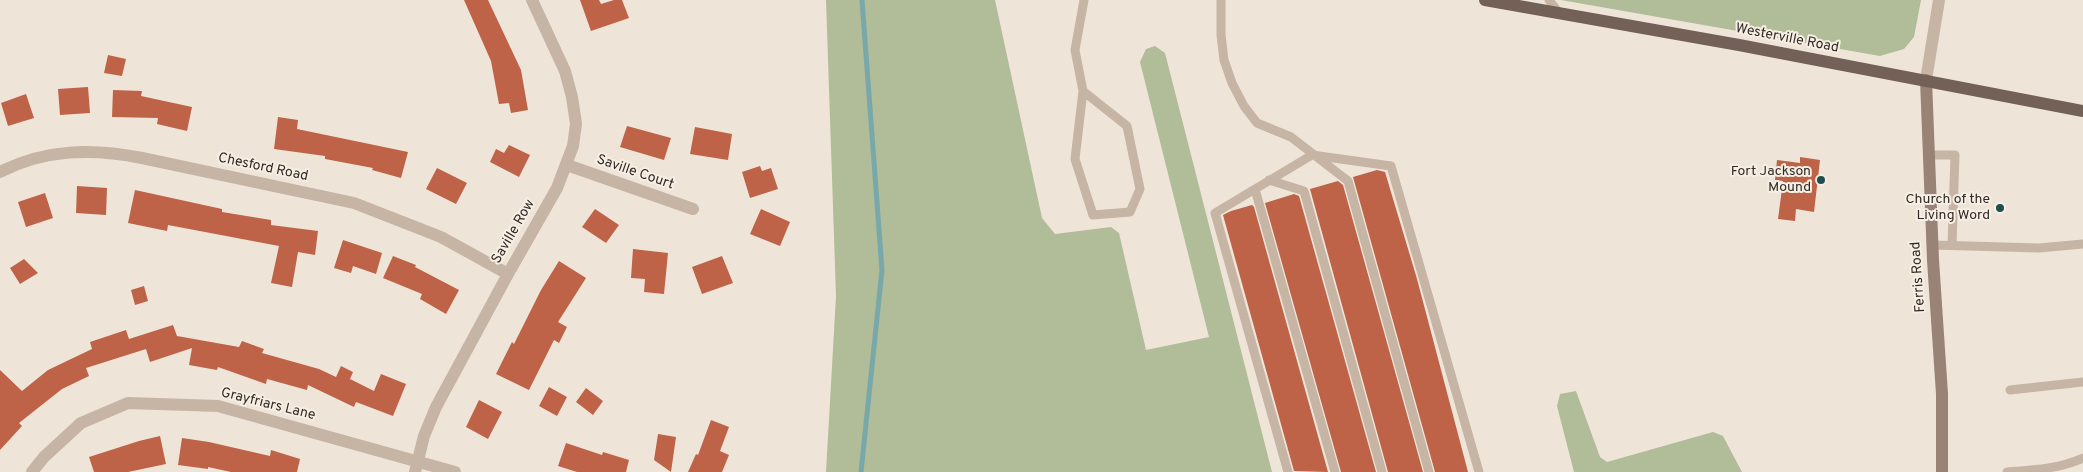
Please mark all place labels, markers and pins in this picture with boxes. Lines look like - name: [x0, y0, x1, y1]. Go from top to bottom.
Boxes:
- place label: Fort Jackson Mound: [1731, 164, 1811, 196]
- marker: Fort Jackson Mound: [1815, 174, 1827, 186]
- place label: Church of the Living Word: [1906, 192, 1990, 224]
- marker: Church of the Living Word: [1994, 202, 2006, 214]

